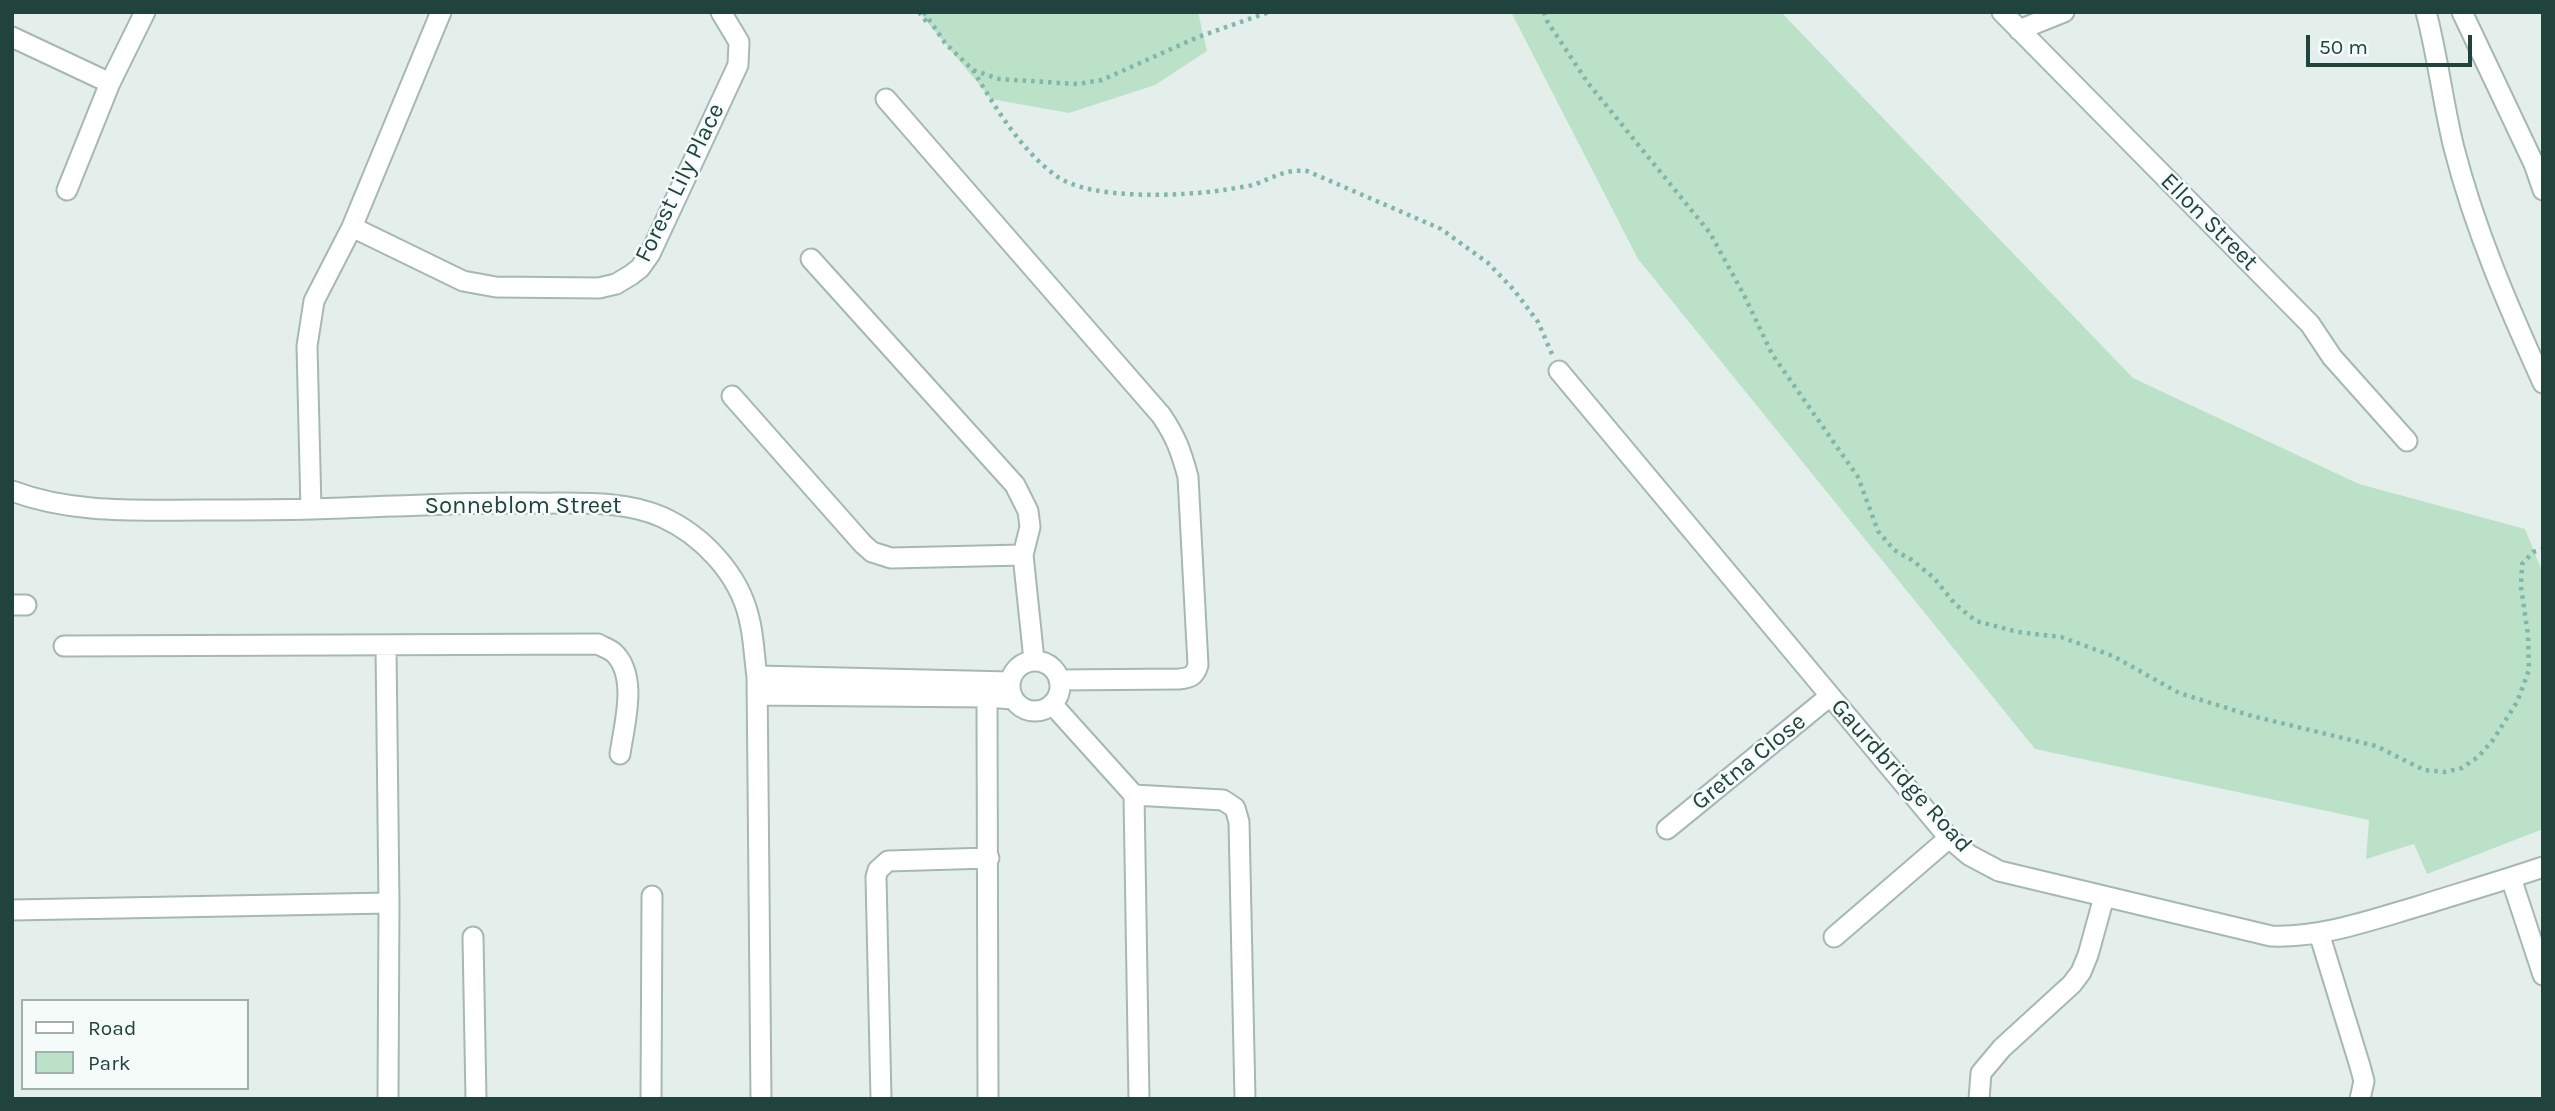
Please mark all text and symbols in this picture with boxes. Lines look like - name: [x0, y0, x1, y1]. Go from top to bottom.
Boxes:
- scale bar: [2310, 21, 2476, 65]
- text: 50 m: [2319, 35, 2368, 59]
- street label: Forest Lily Place: [629, 99, 731, 267]
- street label: Ellon Street: [2154, 167, 2264, 277]
- street label: Sonneblom Street: [424, 492, 622, 520]
- street label: Gaurdbridge Road: [1824, 693, 1978, 859]
- street label: Gretna Close: [1686, 707, 1812, 817]
- legend: [21, 999, 248, 1090]
- text: Road: [88, 1016, 136, 1040]
- text: Park: [88, 1051, 131, 1075]

